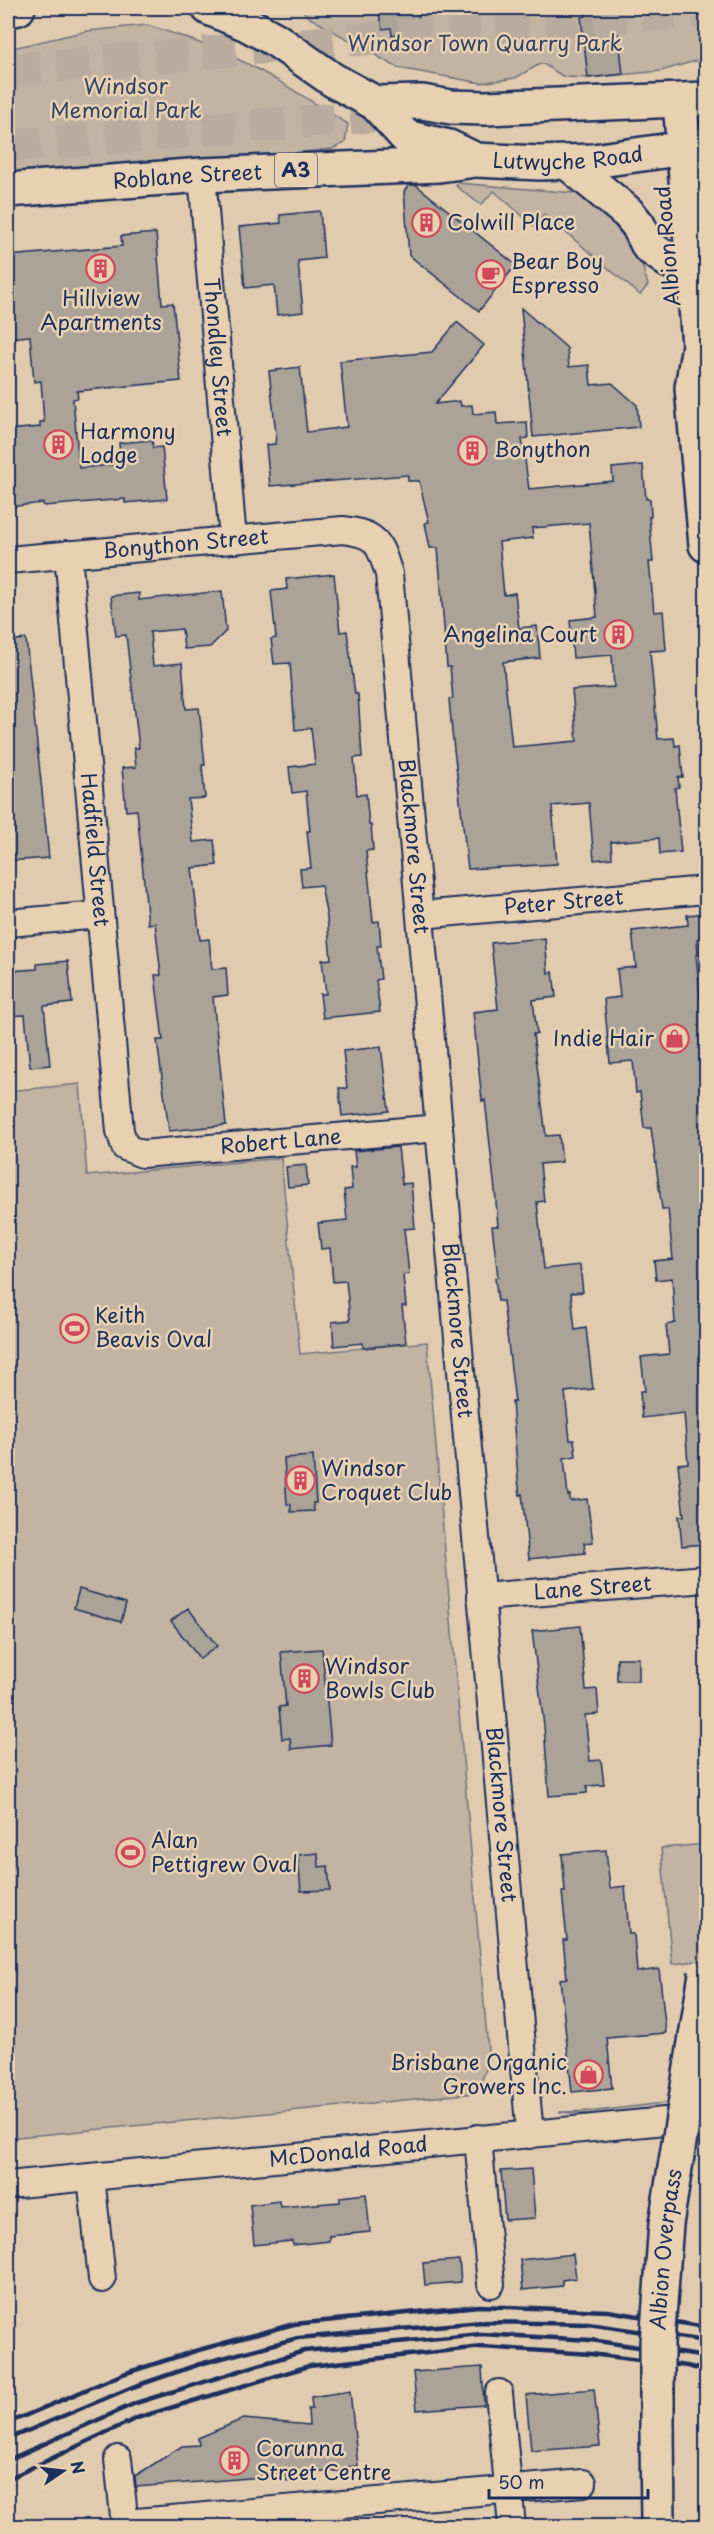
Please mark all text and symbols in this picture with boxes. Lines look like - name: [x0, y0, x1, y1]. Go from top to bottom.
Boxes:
- park label: Windsor Town Quarry Park: [348, 26, 623, 58]
- park label: Windsor Memorial Park: [50, 69, 202, 125]
- street label: Lutwyche Road: [492, 136, 645, 177]
- road number: A3: [275, 153, 317, 187]
- street label: Roblane Street: [112, 154, 263, 196]
- street label: Albion Road: [645, 184, 687, 308]
- place label: Colwill Place: [447, 205, 575, 237]
- building icon: Colwill Place: [410, 207, 442, 239]
- place label: Bear Boy Espresso: [511, 244, 603, 300]
- building icon: Hillview Apartments: [85, 252, 117, 284]
- cafe icon: Bear Boy Espresso: [474, 258, 506, 290]
- street label: Thondley Street: [197, 276, 242, 438]
- place label: Hillview Apartments: [40, 281, 162, 337]
- place label: Harmony Lodge: [80, 414, 176, 470]
- building icon: Harmony Lodge: [43, 428, 75, 460]
- place label: Bonython: [494, 432, 591, 464]
- building icon: Bonython: [457, 434, 489, 466]
- street label: Bonython Street: [101, 519, 270, 566]
- place label: Angelina Court: [443, 617, 597, 649]
- building icon: Angelina Court: [602, 619, 634, 651]
- street label: Blackmore Street: [392, 757, 439, 935]
- street label: Hadfield Street: [74, 771, 120, 928]
- street label: Peter Street: [502, 879, 625, 922]
- place label: Indie Hair: [553, 1021, 654, 1053]
- shop icon: Indie Hair: [659, 1023, 691, 1055]
- street label: Robert Lane: [219, 1119, 343, 1161]
- street label: Blackmore Street: [435, 1241, 483, 1419]
- place label: Keith Beavis Oval: [95, 1298, 212, 1354]
- sports icon: Keith Beavis Oval: [58, 1312, 90, 1344]
- place label: Windsor Croquet Club: [321, 1451, 452, 1507]
- building icon: Windsor Croquet Club: [284, 1465, 316, 1497]
- street label: Lane Street: [532, 1565, 653, 1607]
- place label: Windsor Bowls Club: [325, 1649, 435, 1705]
- building icon: Windsor Bowls Club: [288, 1663, 320, 1695]
- street label: Blackmore Street: [479, 1725, 527, 1903]
- place label: Alan Pettigrew Oval: [151, 1823, 298, 1879]
- sports icon: Alan Pettigrew Oval: [114, 1837, 146, 1869]
- place label: Brisbane Organic Growers Inc.: [390, 2045, 567, 2101]
- shop icon: Brisbane Organic Growers Inc.: [572, 2059, 604, 2091]
- street label: McDonald Road: [267, 2126, 429, 2173]
- street label: Albion Overpass: [640, 2166, 689, 2331]
- place label: Corunna Street Centre: [256, 2431, 391, 2487]
- north arrow: [33, 2441, 93, 2501]
- building icon: Corunna Street Centre: [219, 2445, 251, 2477]
- text: N: [65, 2458, 92, 2476]
- scale bar: [489, 2462, 648, 2500]
- text: 50 m: [498, 2468, 545, 2495]

